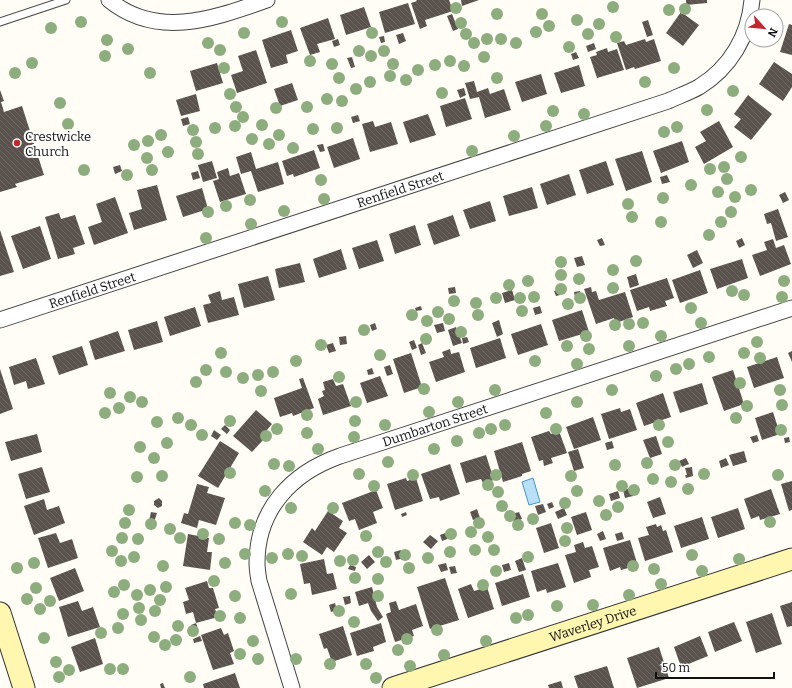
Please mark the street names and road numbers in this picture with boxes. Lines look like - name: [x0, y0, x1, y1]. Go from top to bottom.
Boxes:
- street label: Renfield Street: [355, 168, 445, 210]
- street label: Renfield Street: [47, 269, 138, 311]
- street label: Dumbarton Street: [380, 401, 490, 449]
- street label: Waverley Drive: [547, 602, 638, 644]

